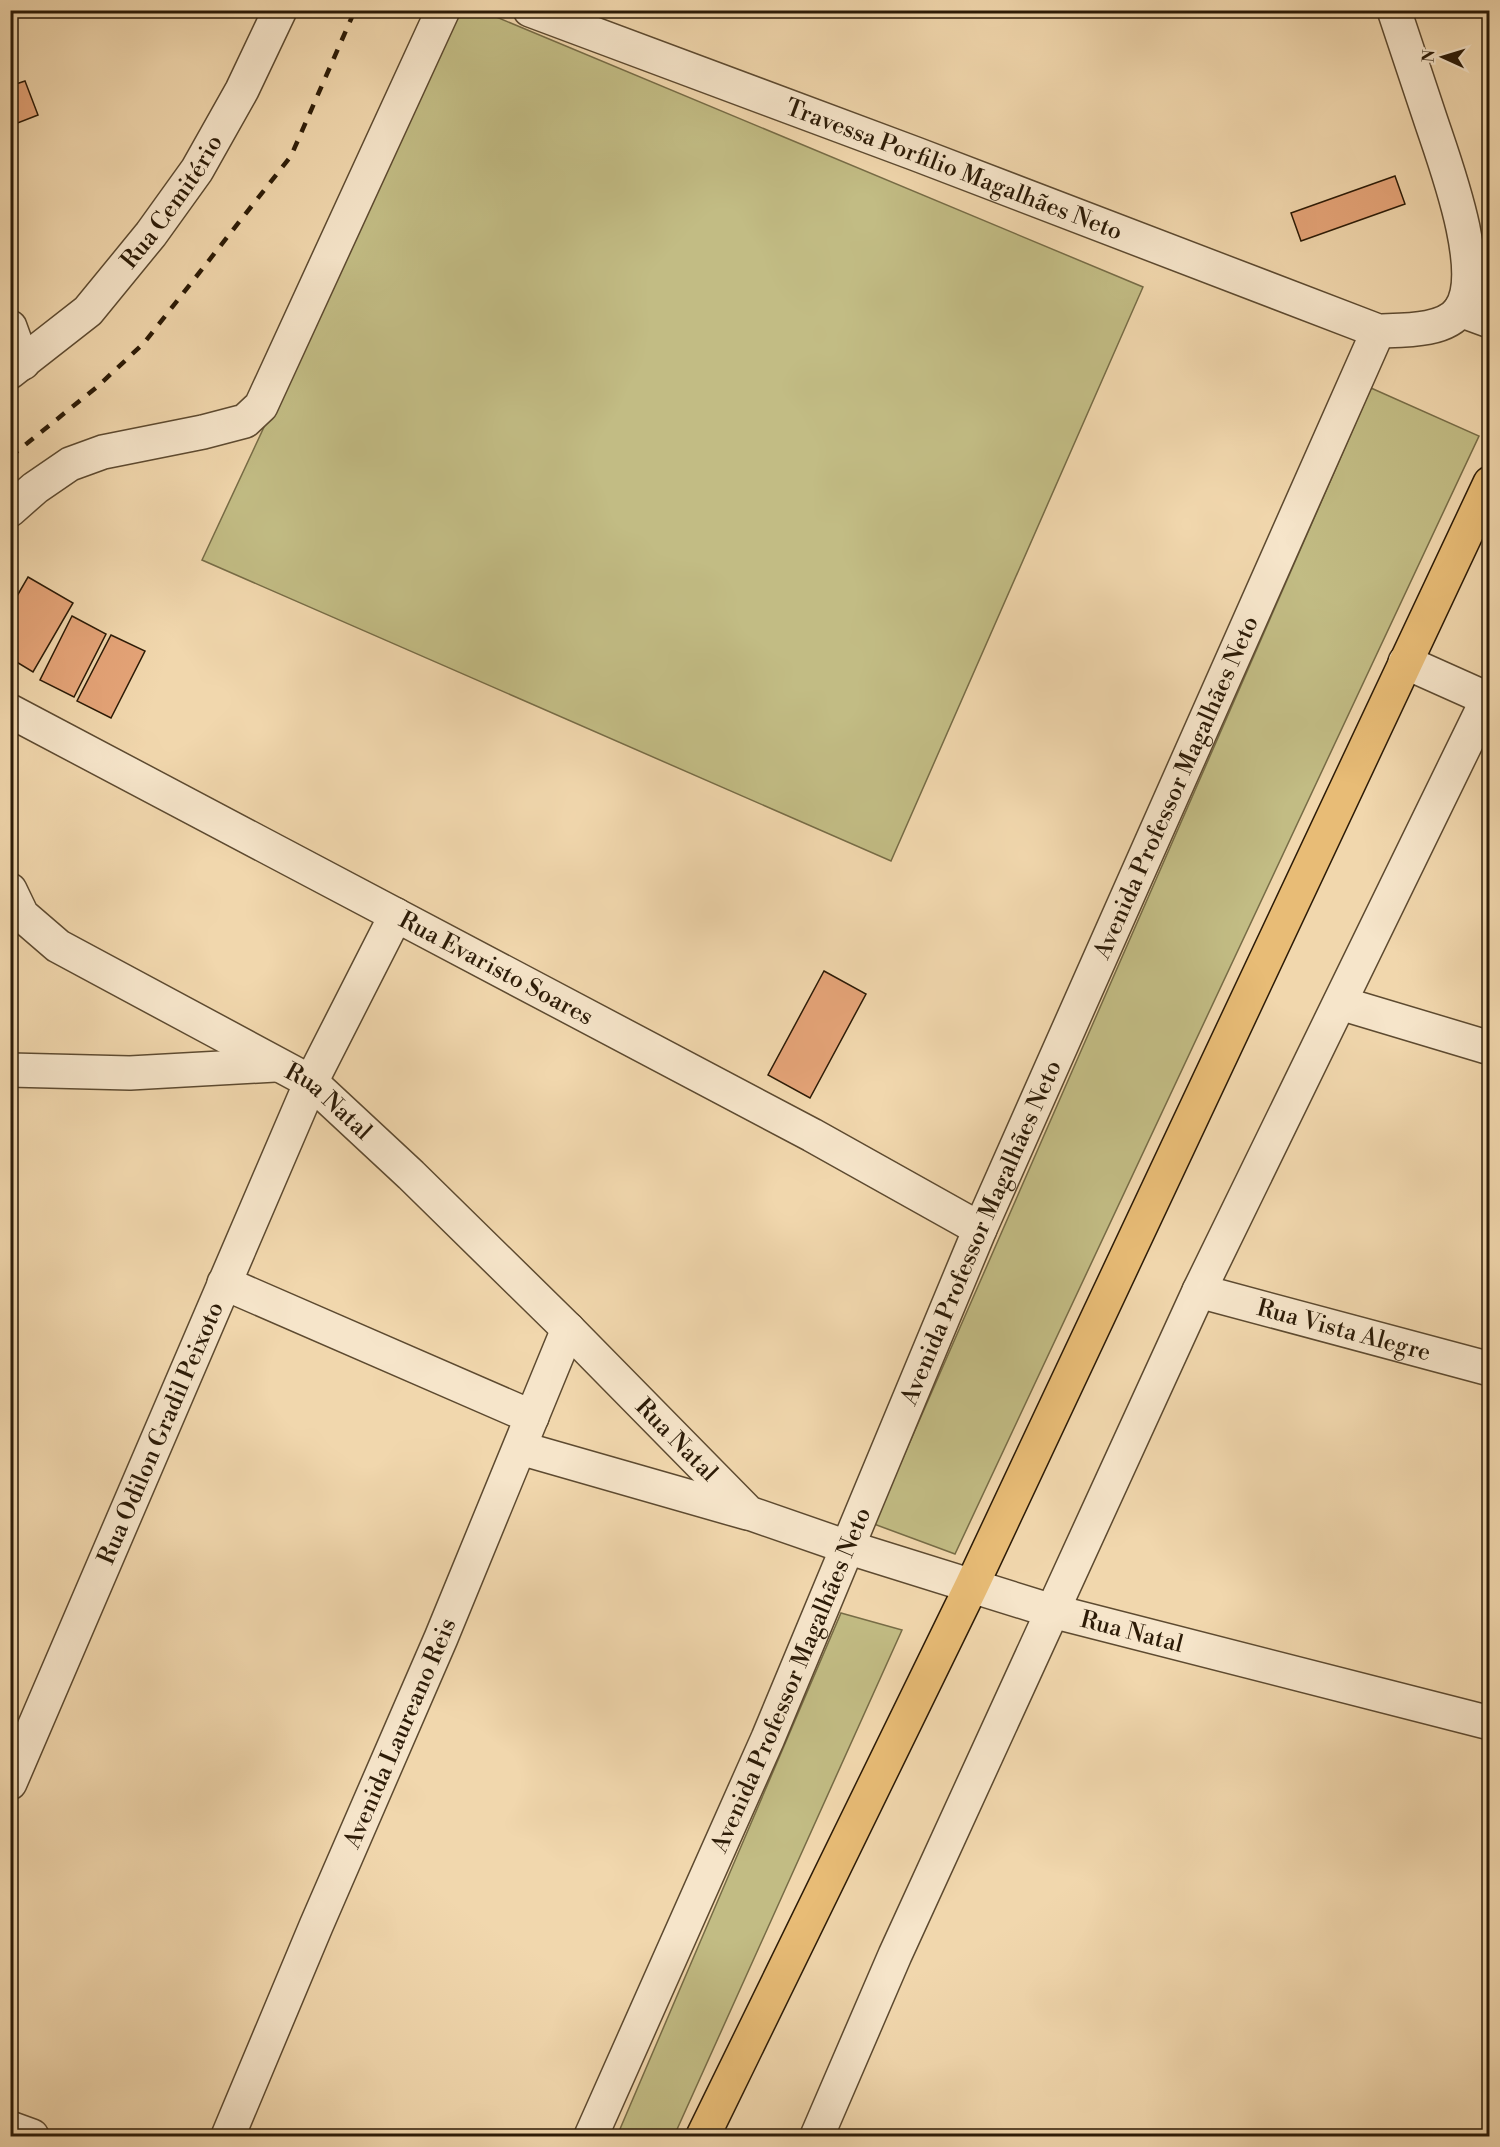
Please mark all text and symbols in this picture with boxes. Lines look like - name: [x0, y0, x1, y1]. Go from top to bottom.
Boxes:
- north arrow: [1413, 27, 1473, 87]
- text: N: [1419, 49, 1439, 63]
- street label: Travessa Porfilio Magalhães Neto: [781, 93, 1126, 248]
- street label: Rua Cemitério: [115, 130, 230, 275]
- street label: Avenida Professor Magalhães Neto: [1087, 611, 1266, 965]
- street label: Rua Evaristo Soares: [393, 905, 598, 1033]
- street label: Avenida Professor Magalhães Neto: [894, 1056, 1069, 1411]
- street label: Rua Natal: [280, 1057, 378, 1147]
- street label: Rua Vista Alegre: [1253, 1293, 1434, 1368]
- street label: Rua Odilon Gradil Peixoto: [92, 1297, 231, 1569]
- street label: Rua Natal: [628, 1392, 724, 1488]
- street label: Avenida Professor Magalhães Neto: [705, 1503, 878, 1859]
- street label: Rua Natal: [1077, 1605, 1186, 1660]
- street label: Avenida Laureano Reis: [337, 1614, 464, 1854]

